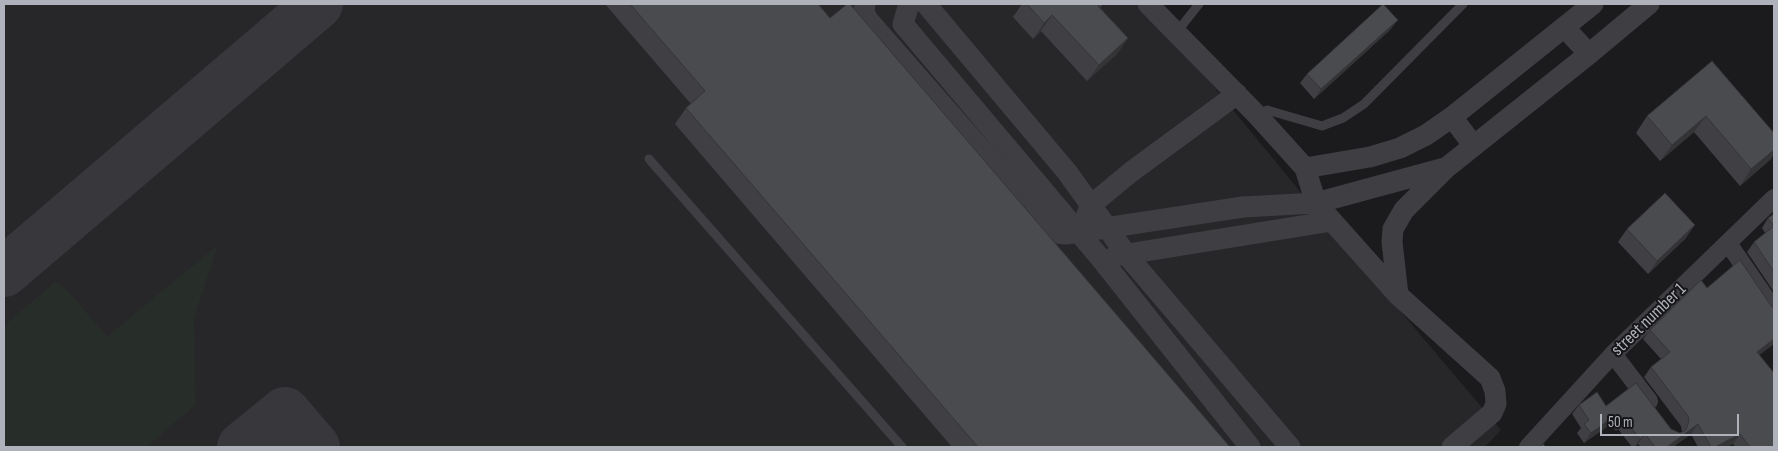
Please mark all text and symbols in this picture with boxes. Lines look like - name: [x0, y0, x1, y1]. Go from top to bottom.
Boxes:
- street label: street number 1: [1607, 279, 1691, 361]
- scale bar: [1603, 404, 1742, 436]
- text: 50 m: [1608, 413, 1633, 432]

